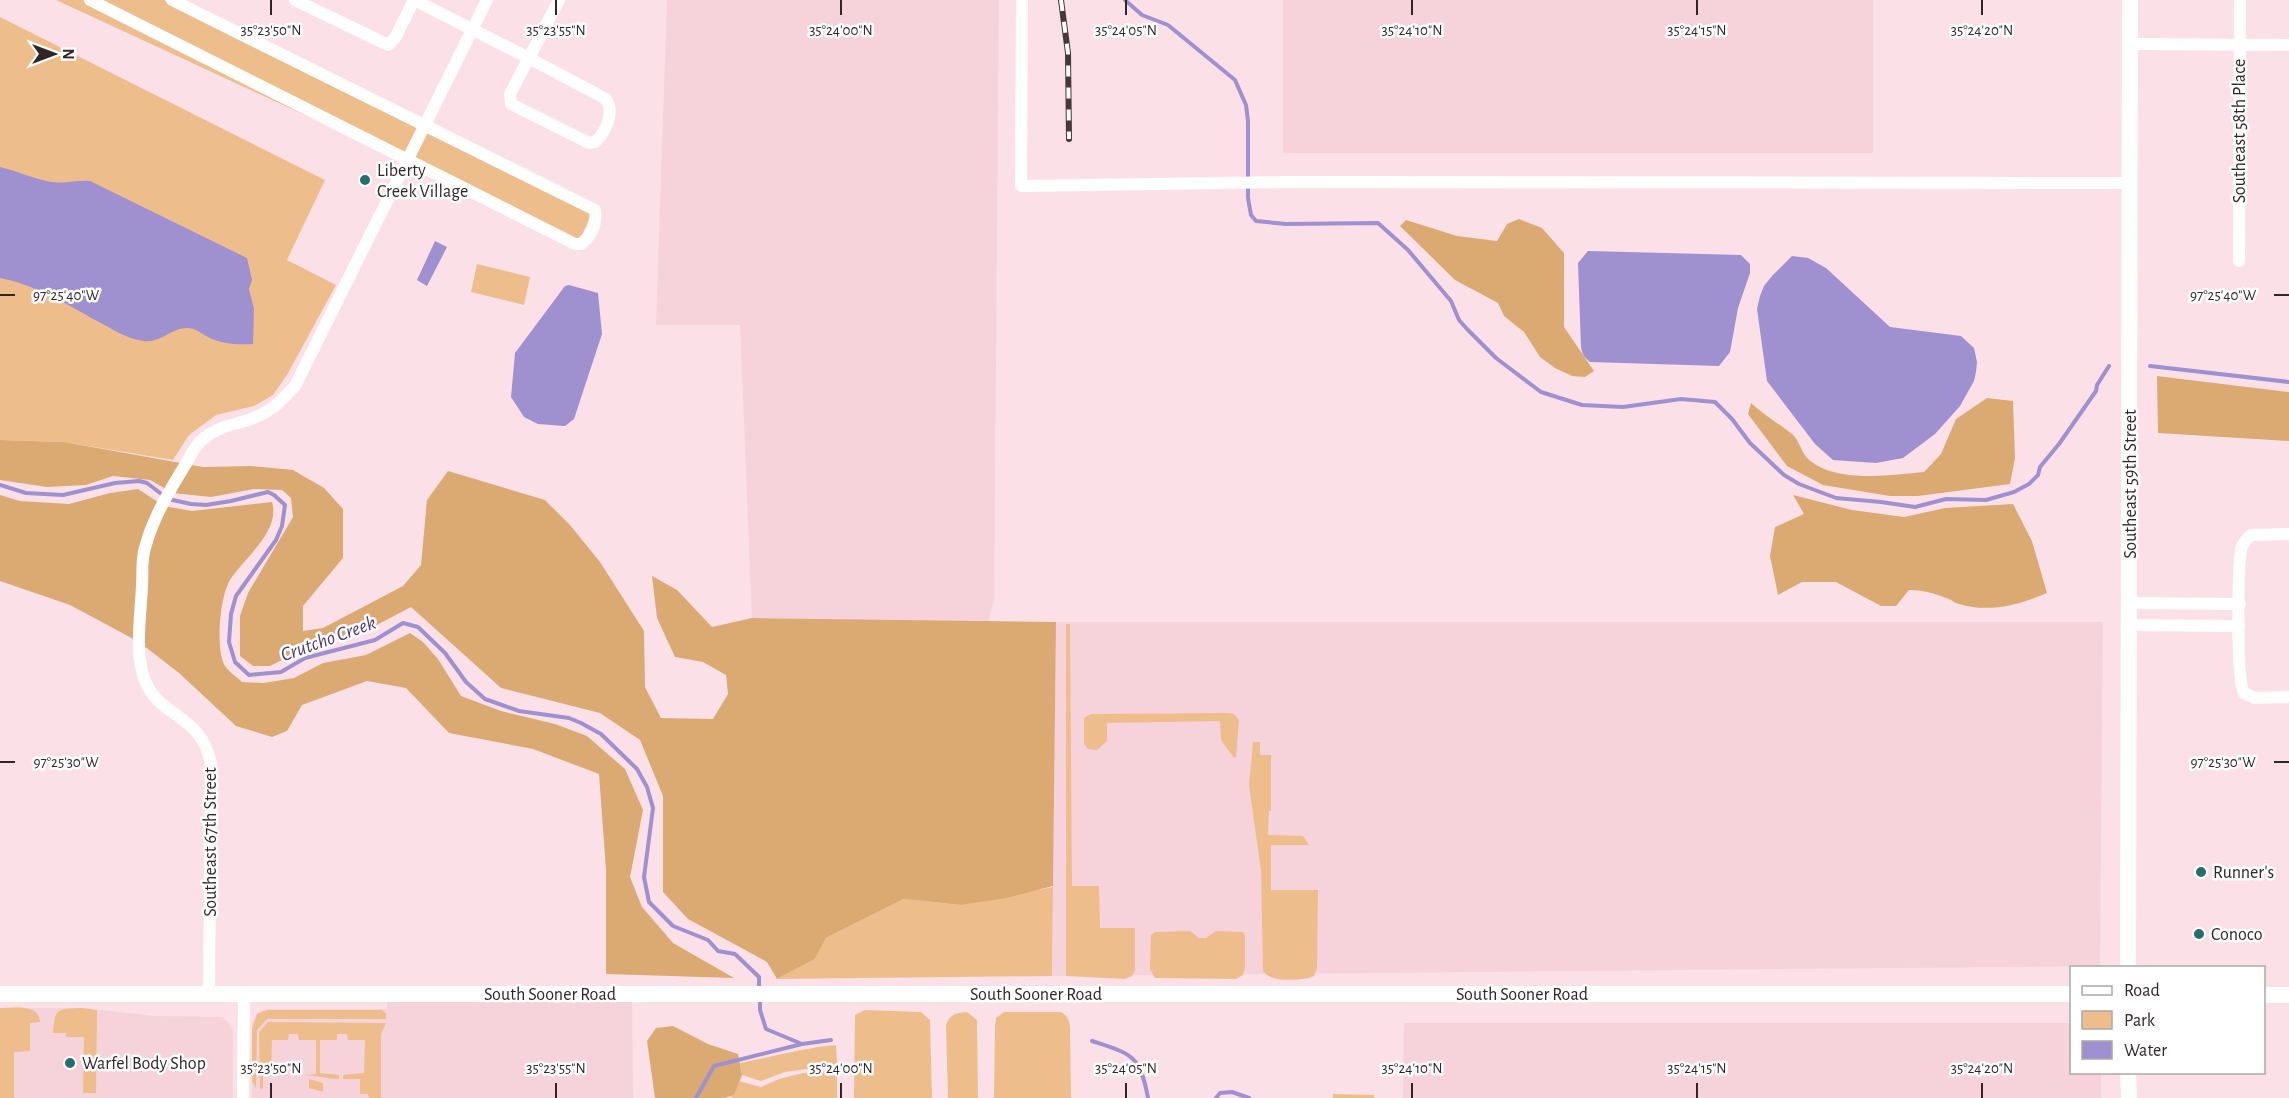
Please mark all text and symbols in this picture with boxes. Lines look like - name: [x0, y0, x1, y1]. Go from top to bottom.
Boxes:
- text: 35°23'50"N: [241, 23, 301, 38]
- text: 35°23'55"N: [526, 23, 586, 38]
- text: 35°24'00"N: [809, 23, 873, 38]
- text: 35°24'05"N: [1095, 23, 1157, 38]
- text: 35°24'10"N: [1382, 23, 1442, 38]
- text: 35°24'15"N: [1667, 23, 1727, 38]
- text: 35°24'20"N: [1951, 23, 2013, 38]
- north arrow: [24, 24, 84, 84]
- text: N: [60, 48, 76, 60]
- street label: Southeast 58th Place: [2231, 59, 2249, 203]
- place label: Liberty Creek Village: [377, 162, 468, 201]
- marker: Liberty Creek Village: [358, 173, 372, 187]
- text: 97°25'40"W: [33, 288, 100, 303]
- text: 97°25'40"W: [2190, 288, 2257, 303]
- street label: Southeast 59th Street: [2122, 409, 2140, 559]
- water label: Crutcho Creek: [278, 613, 379, 665]
- text: 97°25'30"W: [33, 755, 99, 770]
- text: 97°25'30"W: [2190, 755, 2256, 770]
- street label: Southeast 67th Street: [202, 767, 220, 917]
- place label: Runner's: [2213, 864, 2274, 882]
- marker: Runner's: [2194, 865, 2208, 879]
- place label: Conoco: [2211, 926, 2263, 944]
- marker: Conoco: [2192, 927, 2206, 941]
- legend: [2070, 966, 2265, 1074]
- text: Road: [2124, 982, 2160, 1000]
- street label: South Sooner Road: [484, 986, 616, 1004]
- street label: South Sooner Road: [970, 986, 1102, 1004]
- street label: South Sooner Road: [1456, 986, 1588, 1004]
- text: Park: [2124, 1012, 2156, 1030]
- text: Water: [2124, 1042, 2167, 1060]
- place label: Warfel Body Shop: [82, 1055, 206, 1073]
- marker: Warfel Body Shop: [63, 1056, 77, 1070]
- text: 35°23'50"N: [241, 1061, 301, 1076]
- text: 35°23'55"N: [526, 1061, 586, 1076]
- text: 35°24'00"N: [809, 1061, 873, 1076]
- text: 35°24'05"N: [1095, 1061, 1157, 1076]
- text: 35°24'10"N: [1382, 1061, 1442, 1076]
- text: 35°24'15"N: [1667, 1061, 1727, 1076]
- text: 35°24'20"N: [1951, 1061, 2013, 1076]

